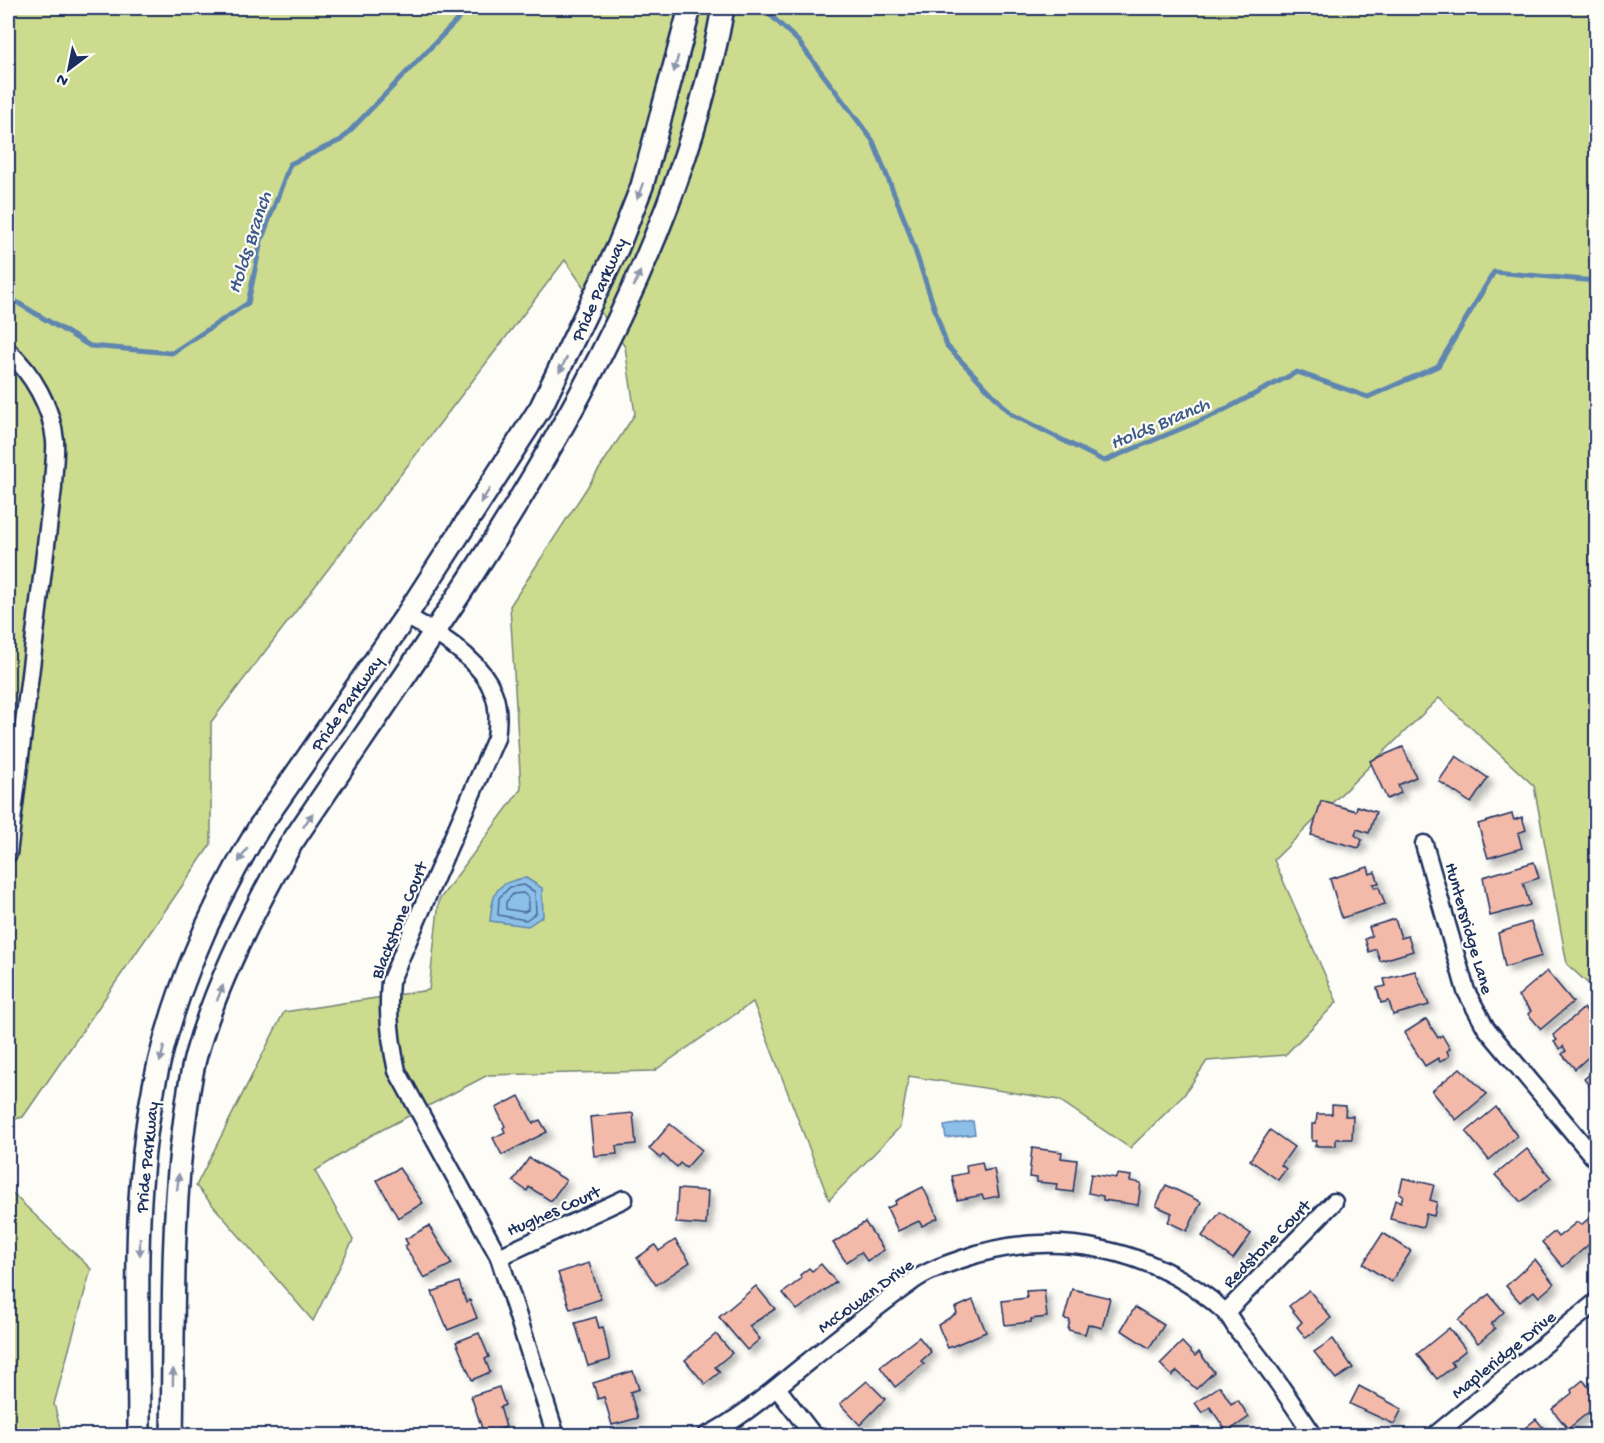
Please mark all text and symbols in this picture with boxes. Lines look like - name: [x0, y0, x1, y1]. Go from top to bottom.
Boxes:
- north arrow: [39, 39, 99, 99]
- one-way arrow: [671, 56, 680, 74]
- text: N: [53, 68, 72, 90]
- one-way arrow: [634, 182, 644, 200]
- water label: Holds Branch: [224, 189, 279, 297]
- street label: Pride Parkway: [568, 235, 633, 346]
- one-way arrow: [632, 269, 642, 287]
- one-way arrow: [558, 357, 568, 374]
- water label: Holds Branch: [1107, 394, 1214, 456]
- one-way arrow: [479, 488, 490, 504]
- street label: Pride Parkway: [307, 653, 389, 757]
- one-way arrow: [302, 812, 314, 828]
- one-way arrow: [237, 847, 248, 863]
- street label: Blackstone Court: [367, 858, 434, 983]
- street label: Huntersridge Lane: [1439, 860, 1497, 998]
- one-way arrow: [215, 984, 225, 1002]
- one-way arrow: [157, 1046, 166, 1064]
- street label: Pride Parkway: [132, 1101, 165, 1215]
- one-way arrow: [173, 1173, 183, 1192]
- street label: Hughes Court: [504, 1182, 606, 1242]
- street label: Redstone Court: [1219, 1195, 1317, 1293]
- one-way arrow: [135, 1238, 145, 1257]
- street label: McCowan Drive: [814, 1255, 919, 1339]
- street label: Mapleridge Drive: [1448, 1307, 1562, 1405]
- one-way arrow: [168, 1368, 178, 1387]

